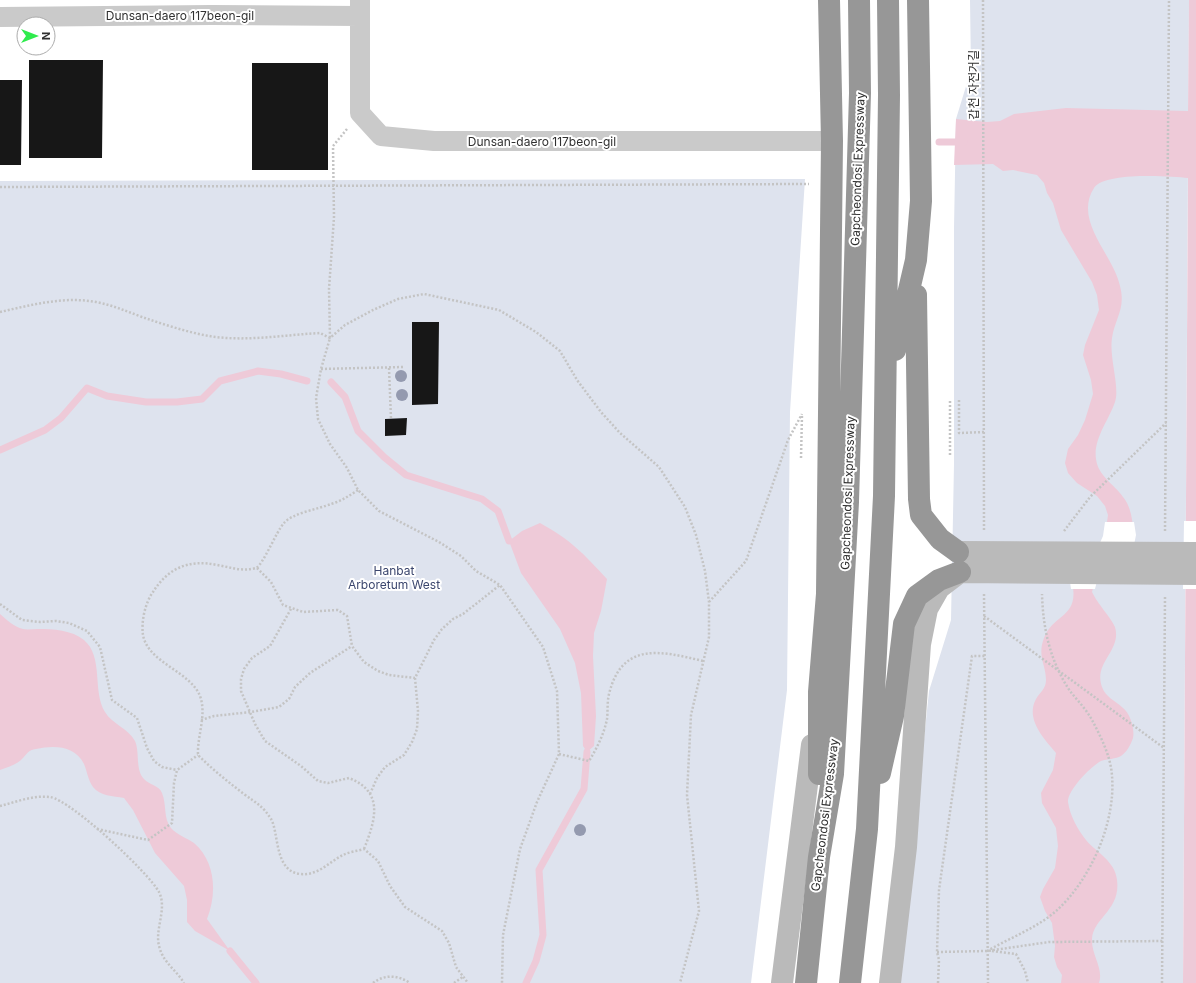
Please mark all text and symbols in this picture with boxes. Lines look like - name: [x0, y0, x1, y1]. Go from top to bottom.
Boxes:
- street label: Dunsan-daero 117beon-gil: [106, 8, 254, 23]
- north arrow: [16, 16, 56, 56]
- text: N: [39, 32, 53, 40]
- street label: 갑천 자전거길: [966, 50, 981, 120]
- street label: Gapcheondosi Expressway: [847, 92, 868, 246]
- street label: Dunsan-daero 117beon-gil: [468, 134, 616, 149]
- street label: Gapcheondosi Expressway: [837, 416, 858, 570]
- park label: Hanbat Arboretum West: [348, 563, 440, 592]
- street label: Gapcheondosi Expressway: [808, 738, 841, 892]

